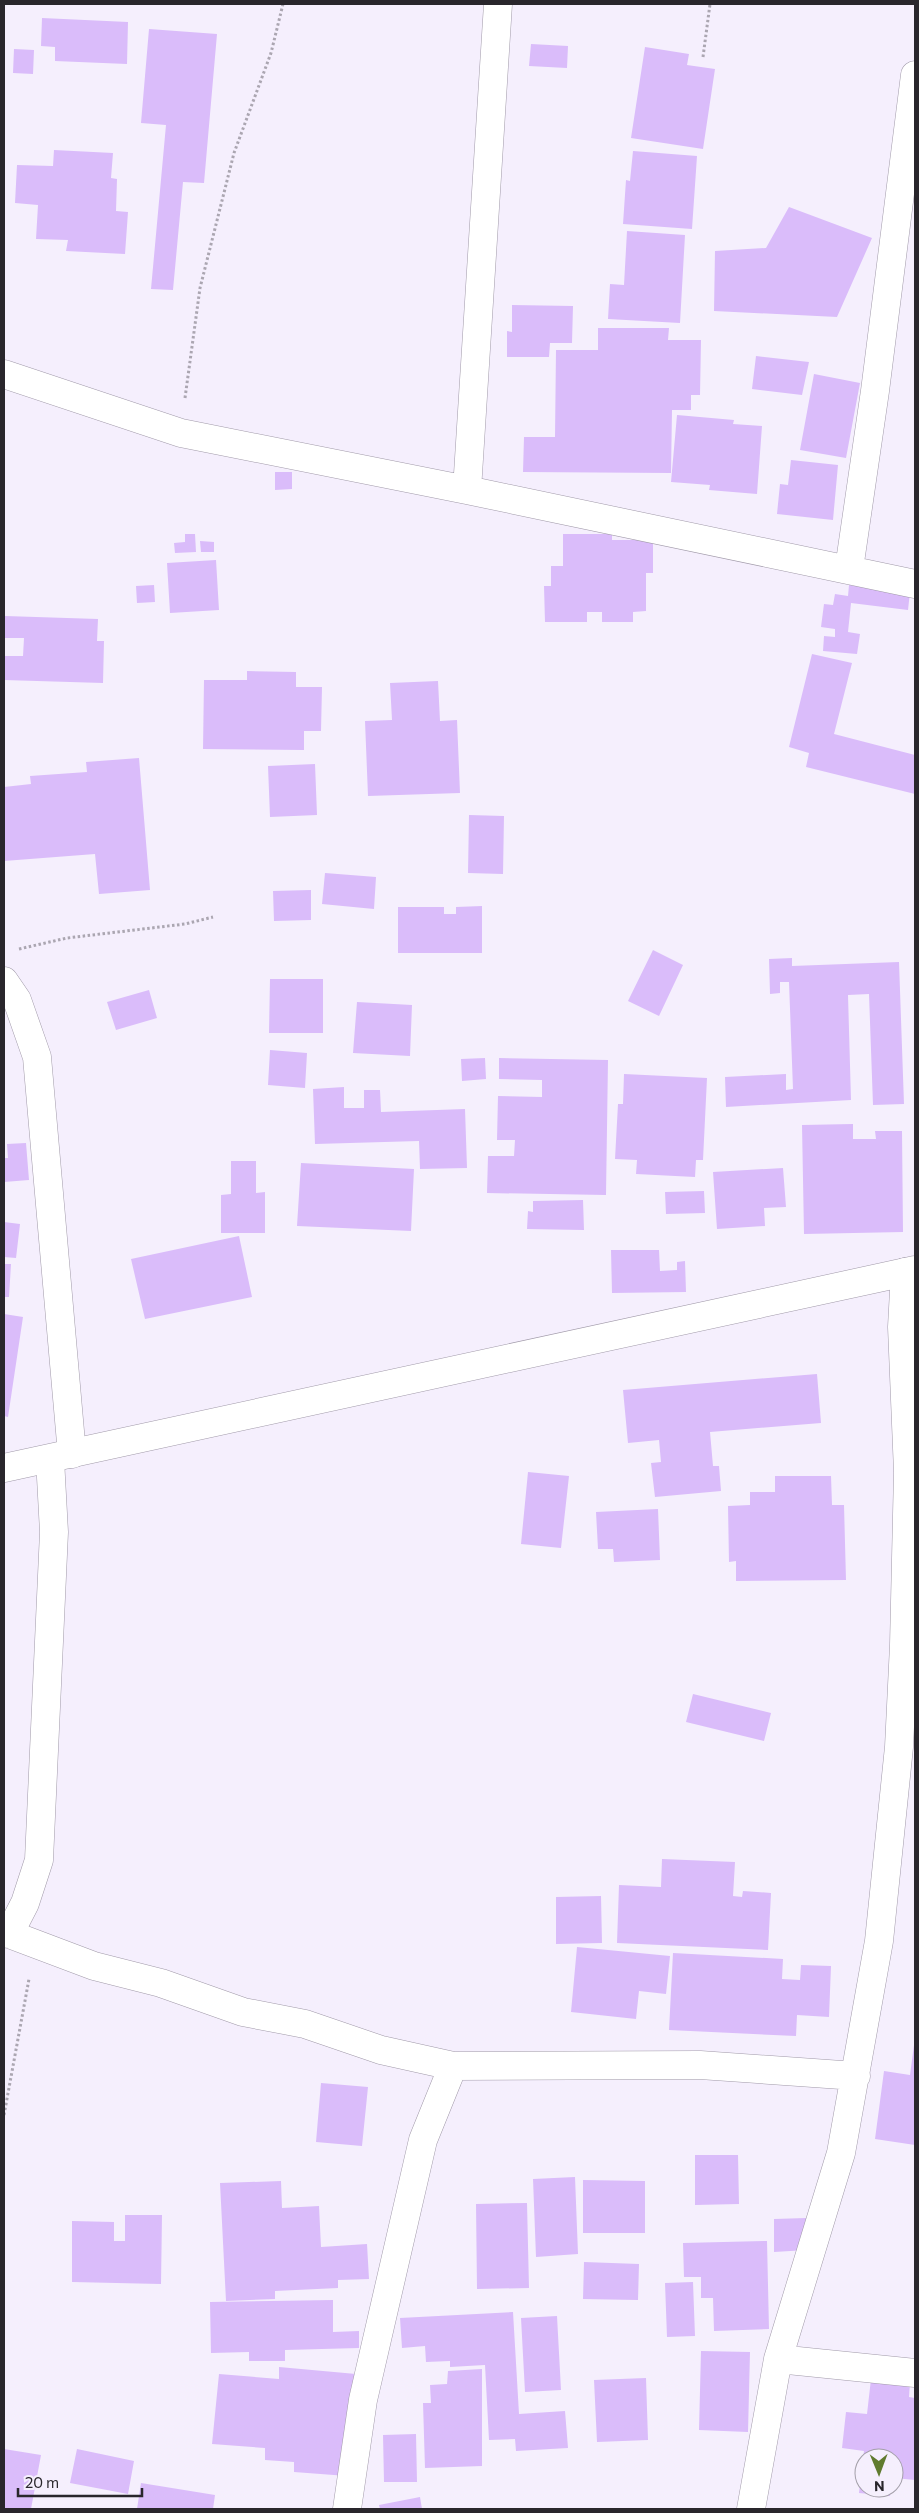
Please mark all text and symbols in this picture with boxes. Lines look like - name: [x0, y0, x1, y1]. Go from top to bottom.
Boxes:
- north arrow: [854, 2448, 904, 2498]
- scale bar: [18, 2466, 141, 2498]
- text: 20 m: [25, 2473, 59, 2491]
- text: N: [874, 2478, 885, 2495]

